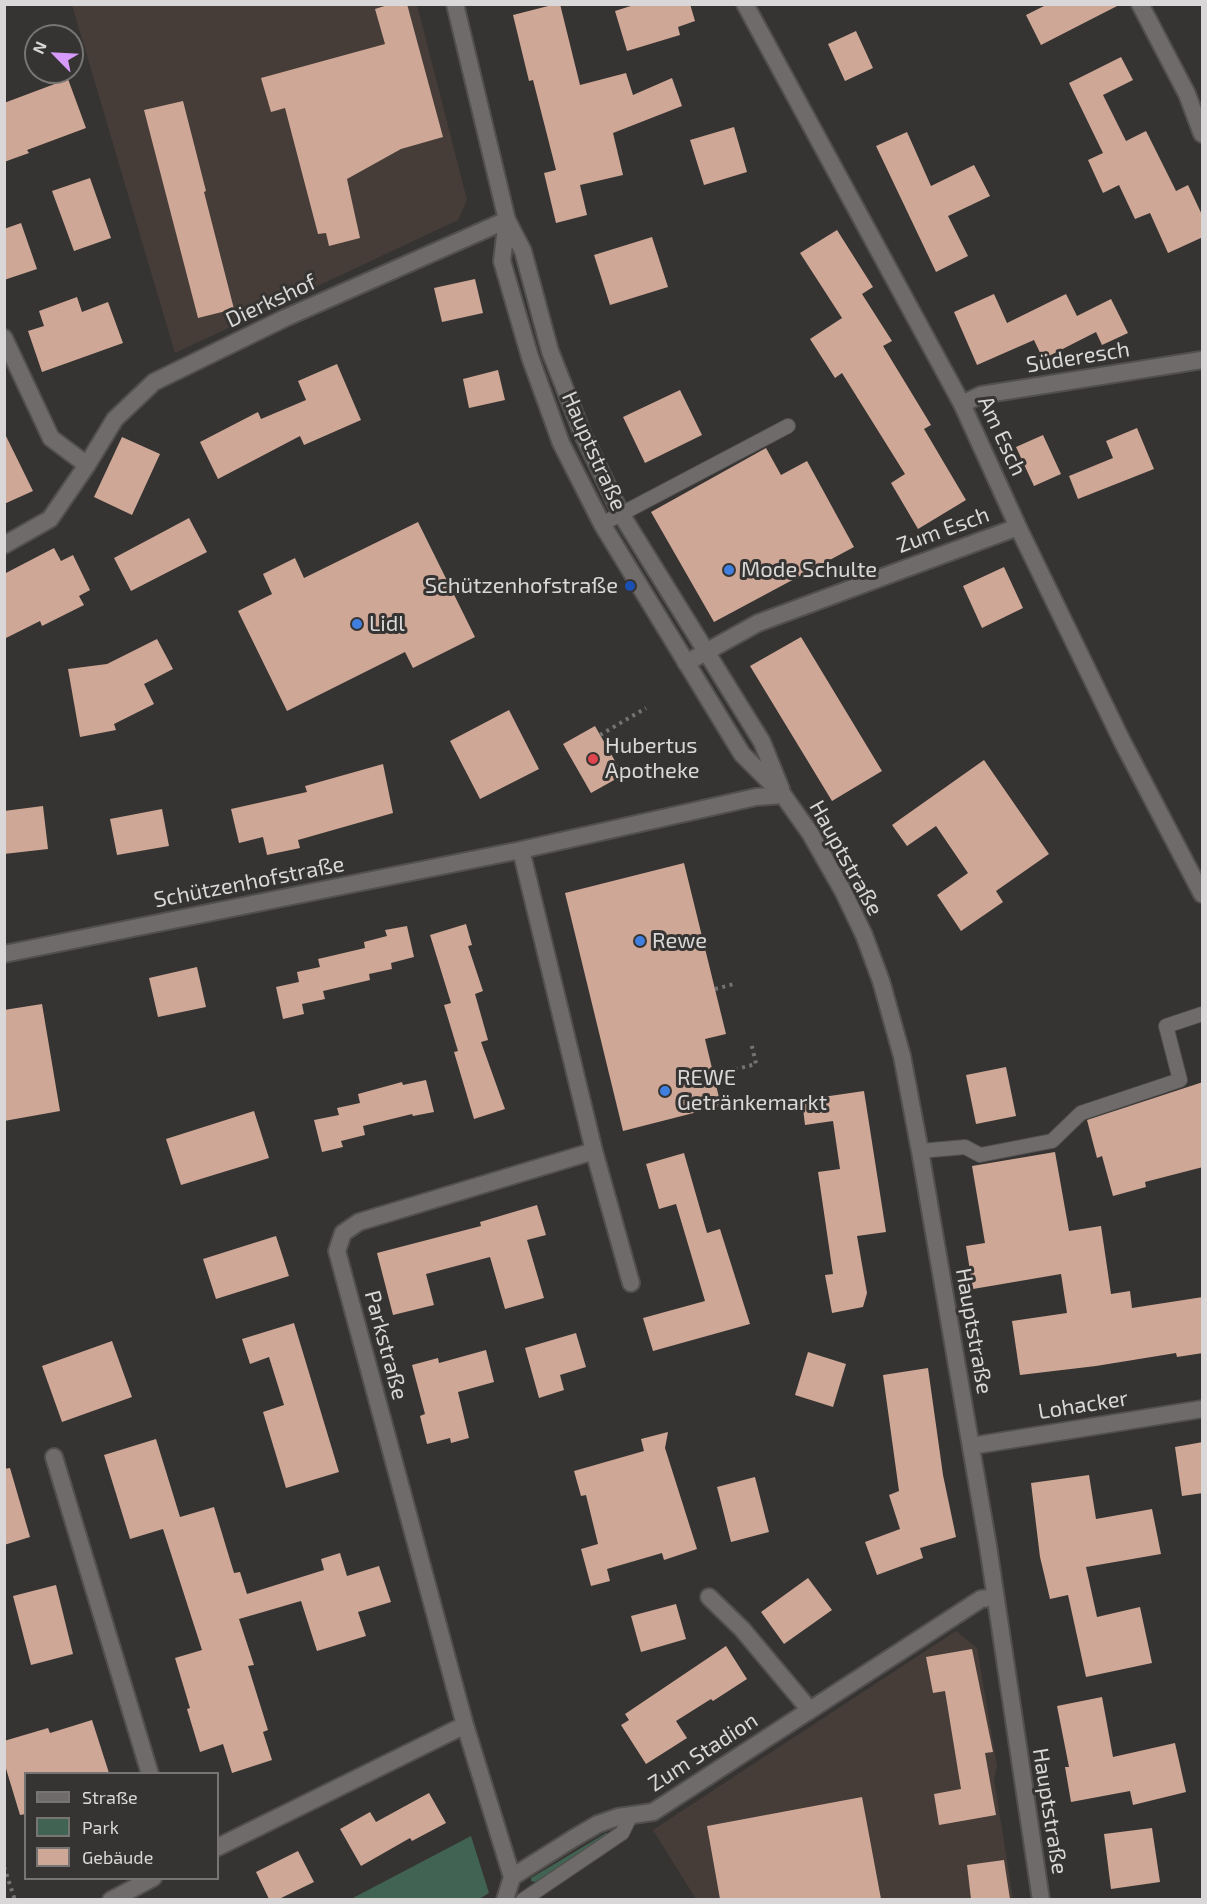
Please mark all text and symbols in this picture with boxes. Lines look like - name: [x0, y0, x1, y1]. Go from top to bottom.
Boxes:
- north arrow: [24, 24, 84, 84]
- text: N: [28, 38, 50, 56]
- street label: Dierkshof: [222, 269, 320, 333]
- street label: Süderesch: [1024, 336, 1132, 378]
- street label: Hauptstraße: [556, 387, 632, 515]
- street label: Am Esch: [972, 392, 1032, 480]
- street label: Zum Esch: [893, 501, 993, 559]
- place label: Mode Schulte: [741, 557, 877, 583]
- marker: Mode Schulte: [722, 563, 736, 577]
- place label: Schützenhofstraße: [425, 573, 618, 599]
- marker: Schützenhofstraße: [623, 579, 637, 593]
- place label: Lidl: [369, 611, 405, 637]
- marker: Lidl: [350, 617, 364, 631]
- place label: Hubertus Apotheke: [605, 733, 700, 784]
- marker: Hubertus Apotheke: [586, 752, 600, 766]
- street label: Hauptstraße: [804, 796, 888, 920]
- street label: Schützenhofstraße: [152, 851, 346, 913]
- place label: Rewe: [652, 928, 707, 954]
- marker: Rewe: [633, 934, 647, 948]
- place label: REWE Getränkemarkt: [677, 1065, 827, 1116]
- marker: REWE Getränkemarkt: [658, 1084, 672, 1098]
- street label: Hauptstraße: [950, 1266, 998, 1396]
- street label: Parkstraße: [359, 1287, 413, 1403]
- street label: Lohacker: [1036, 1385, 1130, 1425]
- street label: Zum Stadion: [643, 1707, 763, 1797]
- street label: Hauptstraße: [1027, 1746, 1073, 1876]
- legend: [24, 1772, 219, 1880]
- text: Straße: [82, 1786, 138, 1808]
- text: Park: [82, 1816, 119, 1838]
- text: Gebäude: [82, 1846, 153, 1868]

